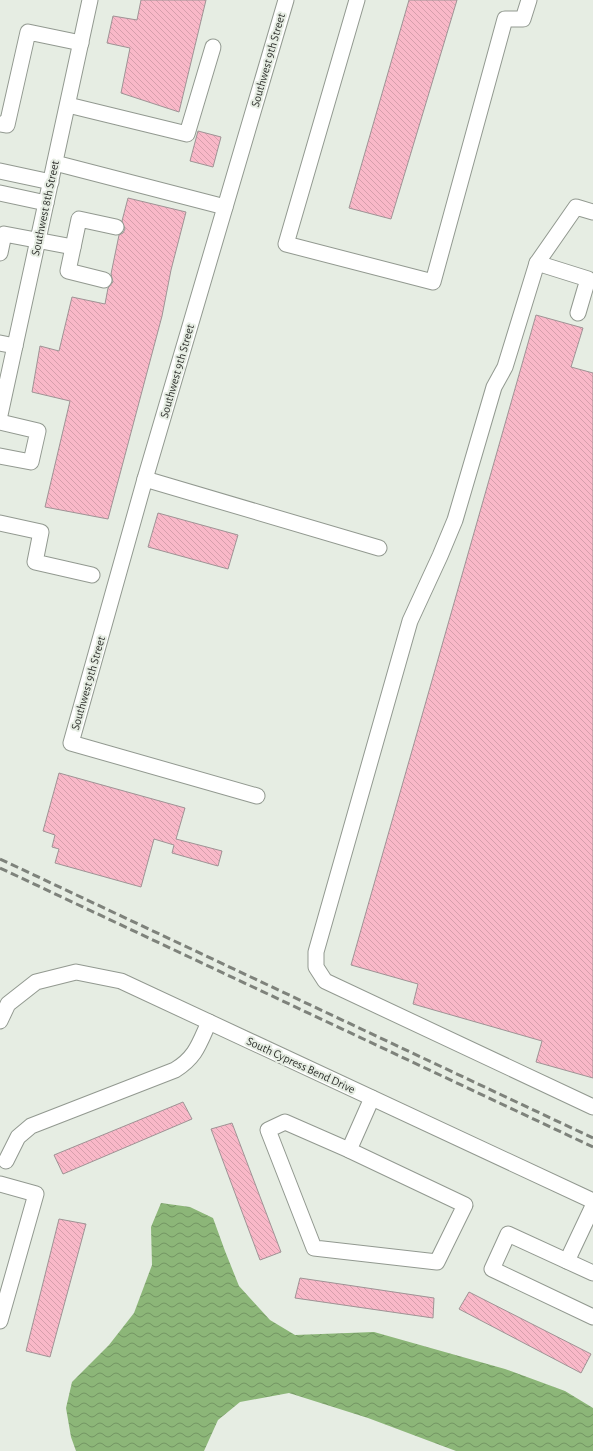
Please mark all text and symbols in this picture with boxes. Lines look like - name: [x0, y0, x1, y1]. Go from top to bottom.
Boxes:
- street label: Southwest 9th Street: [249, 12, 287, 108]
- street label: Southwest 8th Street: [29, 159, 61, 257]
- street label: Southwest 9th Street: [158, 323, 196, 419]
- street label: Southwest 9th Street: [69, 635, 107, 731]
- street label: South Cypress Bend Drive: [244, 1035, 357, 1096]

